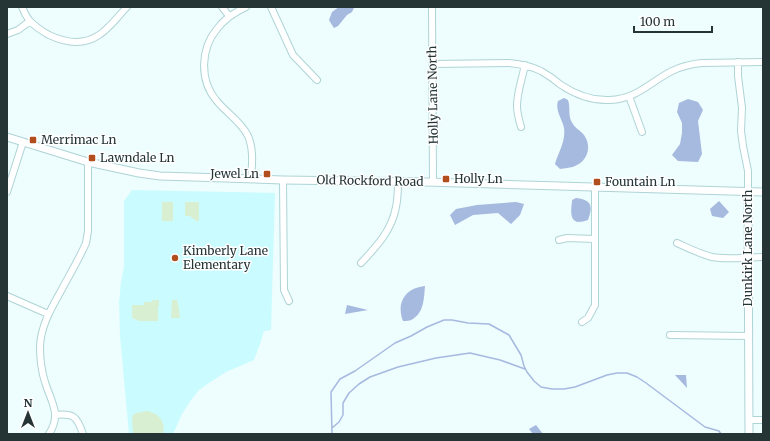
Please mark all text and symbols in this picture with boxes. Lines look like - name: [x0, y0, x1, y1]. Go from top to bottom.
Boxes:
- scale bar: [634, 8, 712, 34]
- text: 100 m: [640, 14, 675, 29]
- street label: Holly Lane North: [424, 45, 441, 145]
- place label: Merrimac Ln: [41, 132, 116, 147]
- marker: Merrimac Ln: [28, 135, 38, 145]
- place label: Lawndale Ln: [100, 150, 175, 165]
- marker: Lawndale Ln: [87, 153, 97, 163]
- place label: Jewel Ln: [209, 166, 259, 181]
- marker: Jewel Ln: [262, 169, 272, 179]
- place label: Holly Ln: [454, 171, 503, 186]
- street label: Old Rockford Road: [316, 172, 424, 189]
- marker: Holly Ln: [441, 174, 451, 184]
- place label: Fountain Ln: [605, 174, 675, 189]
- marker: Fountain Ln: [592, 177, 602, 187]
- street label: Dunkirk Lane North: [740, 189, 755, 307]
- place label: Kimberly Lane Elementary: [183, 243, 268, 272]
- marker: Kimberly Lane Elementary: [170, 253, 180, 263]
- north arrow: [8, 393, 48, 433]
- text: N: [24, 396, 33, 410]

